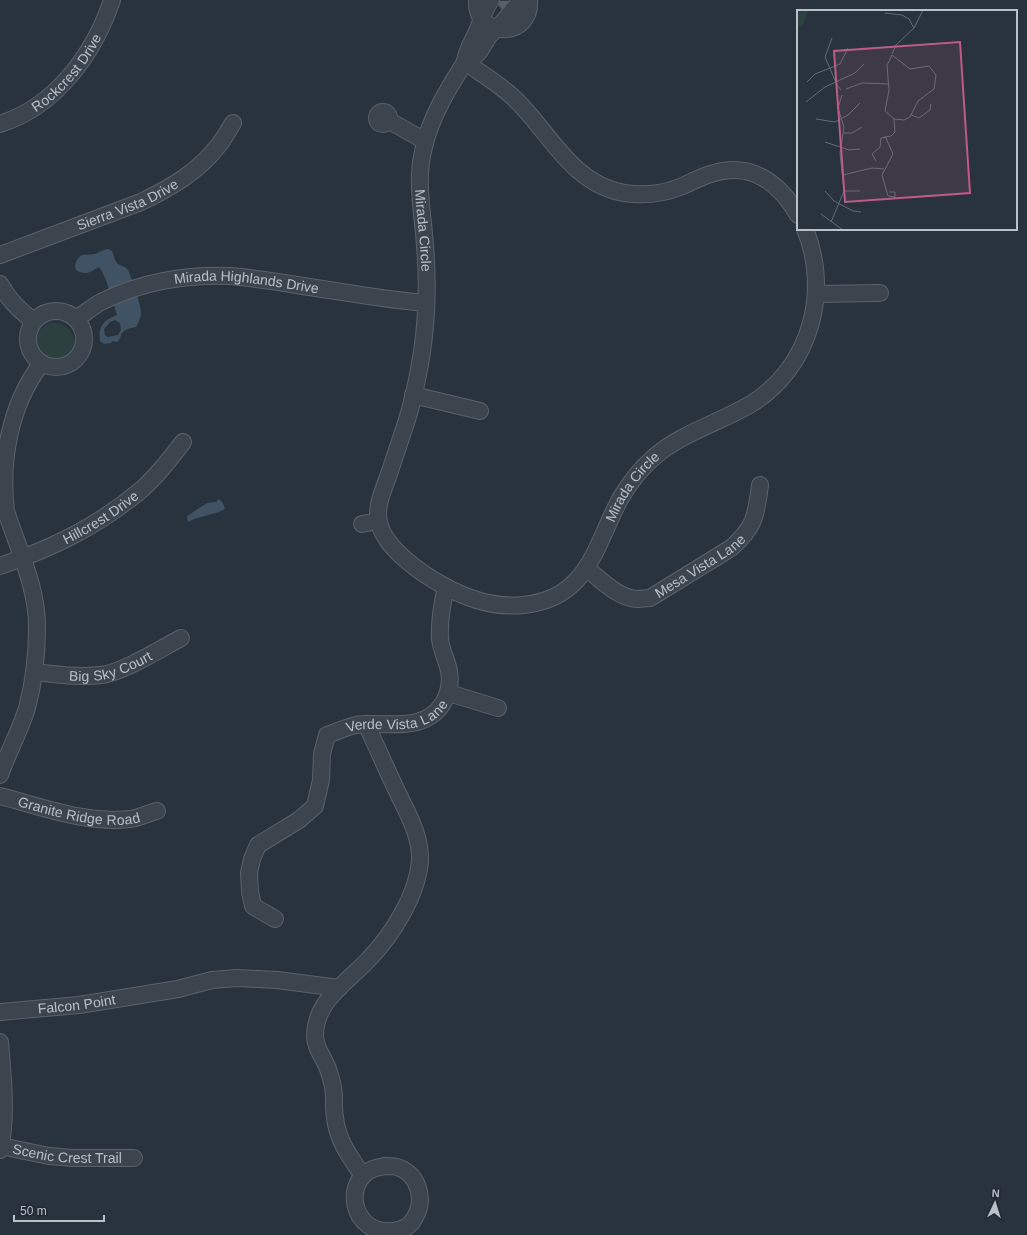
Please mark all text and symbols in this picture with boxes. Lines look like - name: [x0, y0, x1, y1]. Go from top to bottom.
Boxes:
- inset map: [797, 10, 1017, 230]
- street label: Rockcrest Drive: [28, 31, 105, 115]
- street label: Sierra Vista Drive: [74, 176, 181, 233]
- street label: Mirada Circle: [412, 189, 434, 272]
- street label: Mirada Highlands Drive: [173, 268, 320, 296]
- street label: Mirada Circle: [602, 448, 662, 524]
- street label: Hillcrest Drive: [60, 487, 142, 547]
- street label: Mesa Vista Lane: [652, 531, 749, 601]
- street label: Big Sky Court: [69, 648, 154, 684]
- street label: Verde Vista Lane: [344, 696, 451, 735]
- street label: Granite Ridge Road: [16, 793, 142, 828]
- street label: Falcon Point: [37, 991, 117, 1017]
- street label: Scenic Crest Trail: [11, 1141, 122, 1166]
- north arrow: [975, 1183, 1015, 1223]
- text: N: [991, 1187, 1000, 1199]
- scale bar: [14, 1197, 104, 1223]
- text: 50 m: [20, 1204, 47, 1218]

